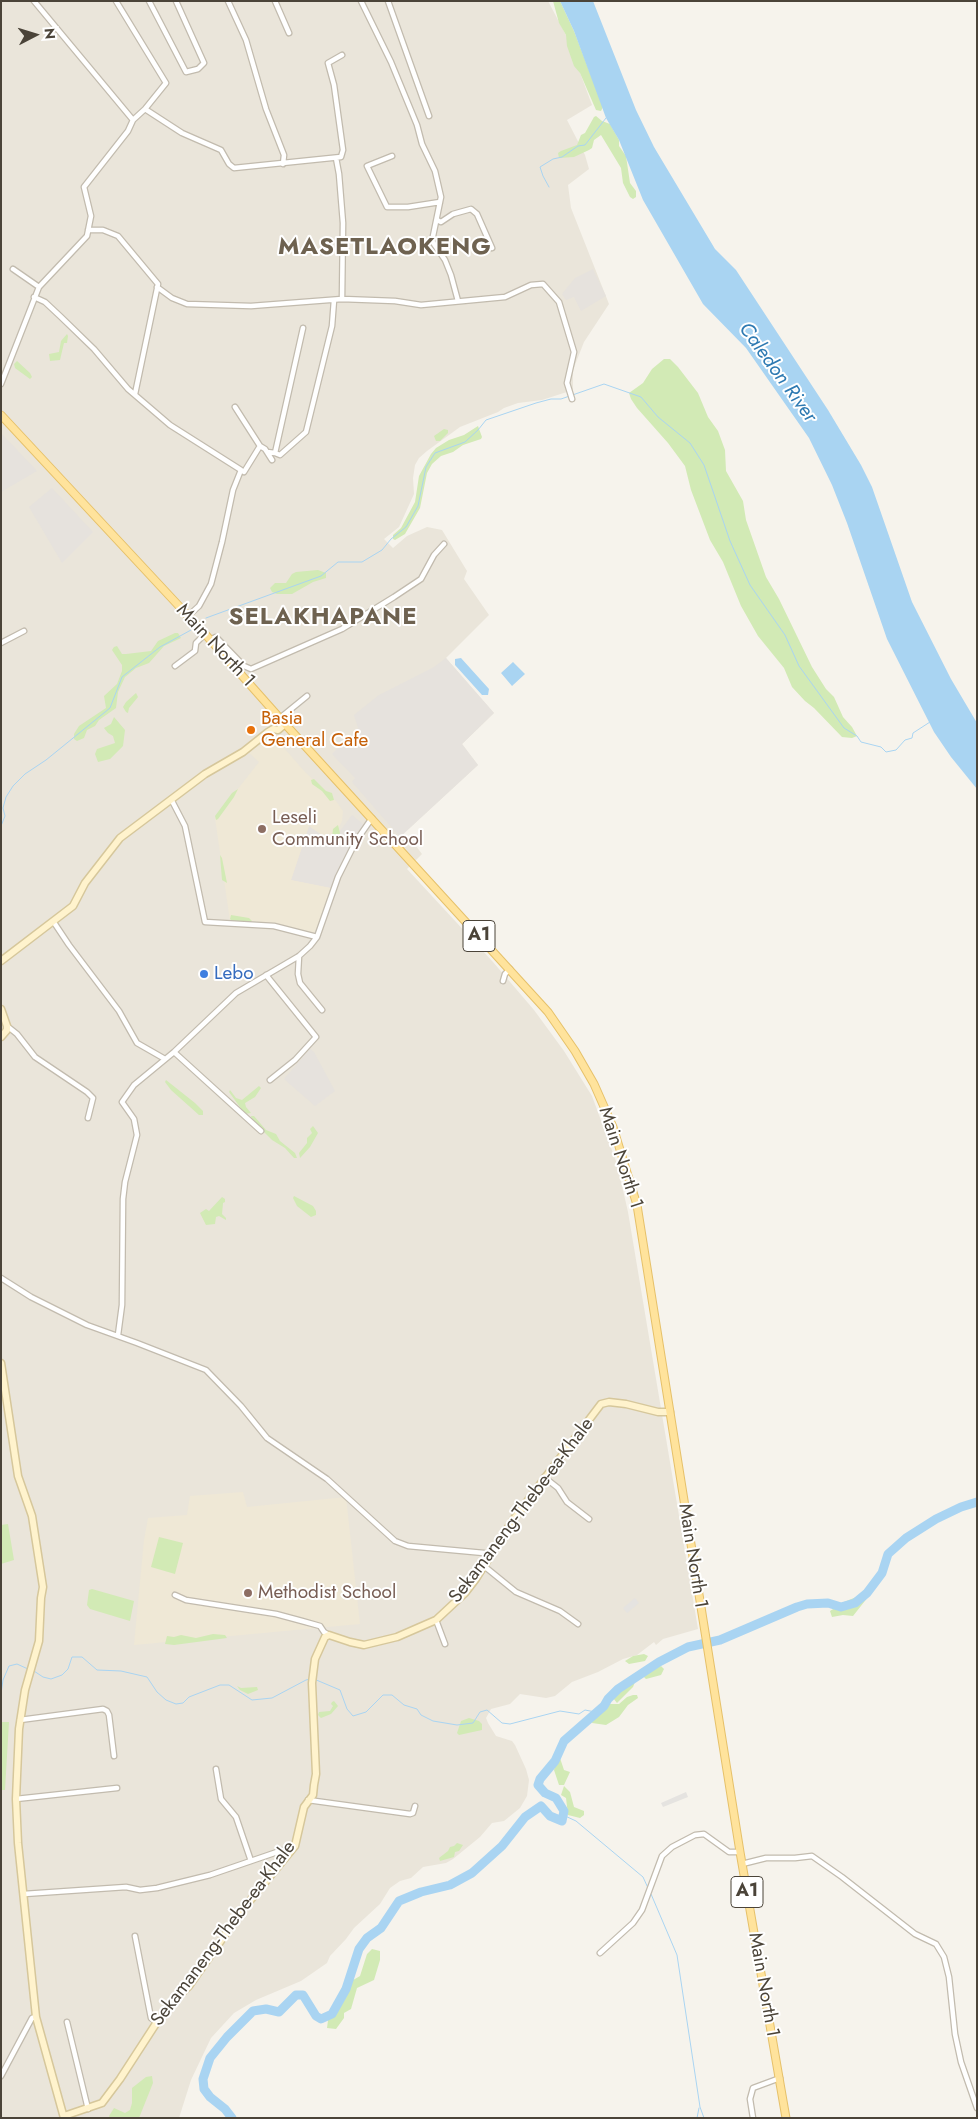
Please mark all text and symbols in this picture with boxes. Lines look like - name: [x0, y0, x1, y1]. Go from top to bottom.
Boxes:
- north arrow: [10, 10, 60, 60]
- text: N: [39, 27, 60, 40]
- district label: MASETLAOKENG: [277, 234, 493, 262]
- water label: Caledon River: [733, 318, 821, 428]
- street label: Main North 1: [171, 600, 259, 692]
- district label: SELAKHAPANE: [227, 604, 419, 632]
- place label: Basia General Cafe: [261, 708, 368, 752]
- marker: Basia General Cafe: [245, 724, 257, 736]
- place label: Leseli Community School: [272, 807, 423, 851]
- marker: Leseli Community School: [256, 823, 268, 835]
- road number: A1: [463, 920, 495, 951]
- place label: Lebo: [214, 963, 254, 985]
- marker: Lebo: [198, 968, 210, 980]
- street label: Main North 1: [593, 1104, 647, 1212]
- street label: Sekamaneng-Thebe-ea-Khale: [445, 1414, 599, 1608]
- street label: Main North 1: [672, 1502, 712, 1610]
- place label: Methodist School: [258, 1582, 396, 1604]
- marker: Methodist School: [242, 1587, 254, 1599]
- street label: Sekamaneng-Thebe-ea-Khale: [147, 1837, 301, 2031]
- road number: A1: [731, 1876, 763, 1908]
- street label: Main North 1: [743, 1931, 783, 2039]

